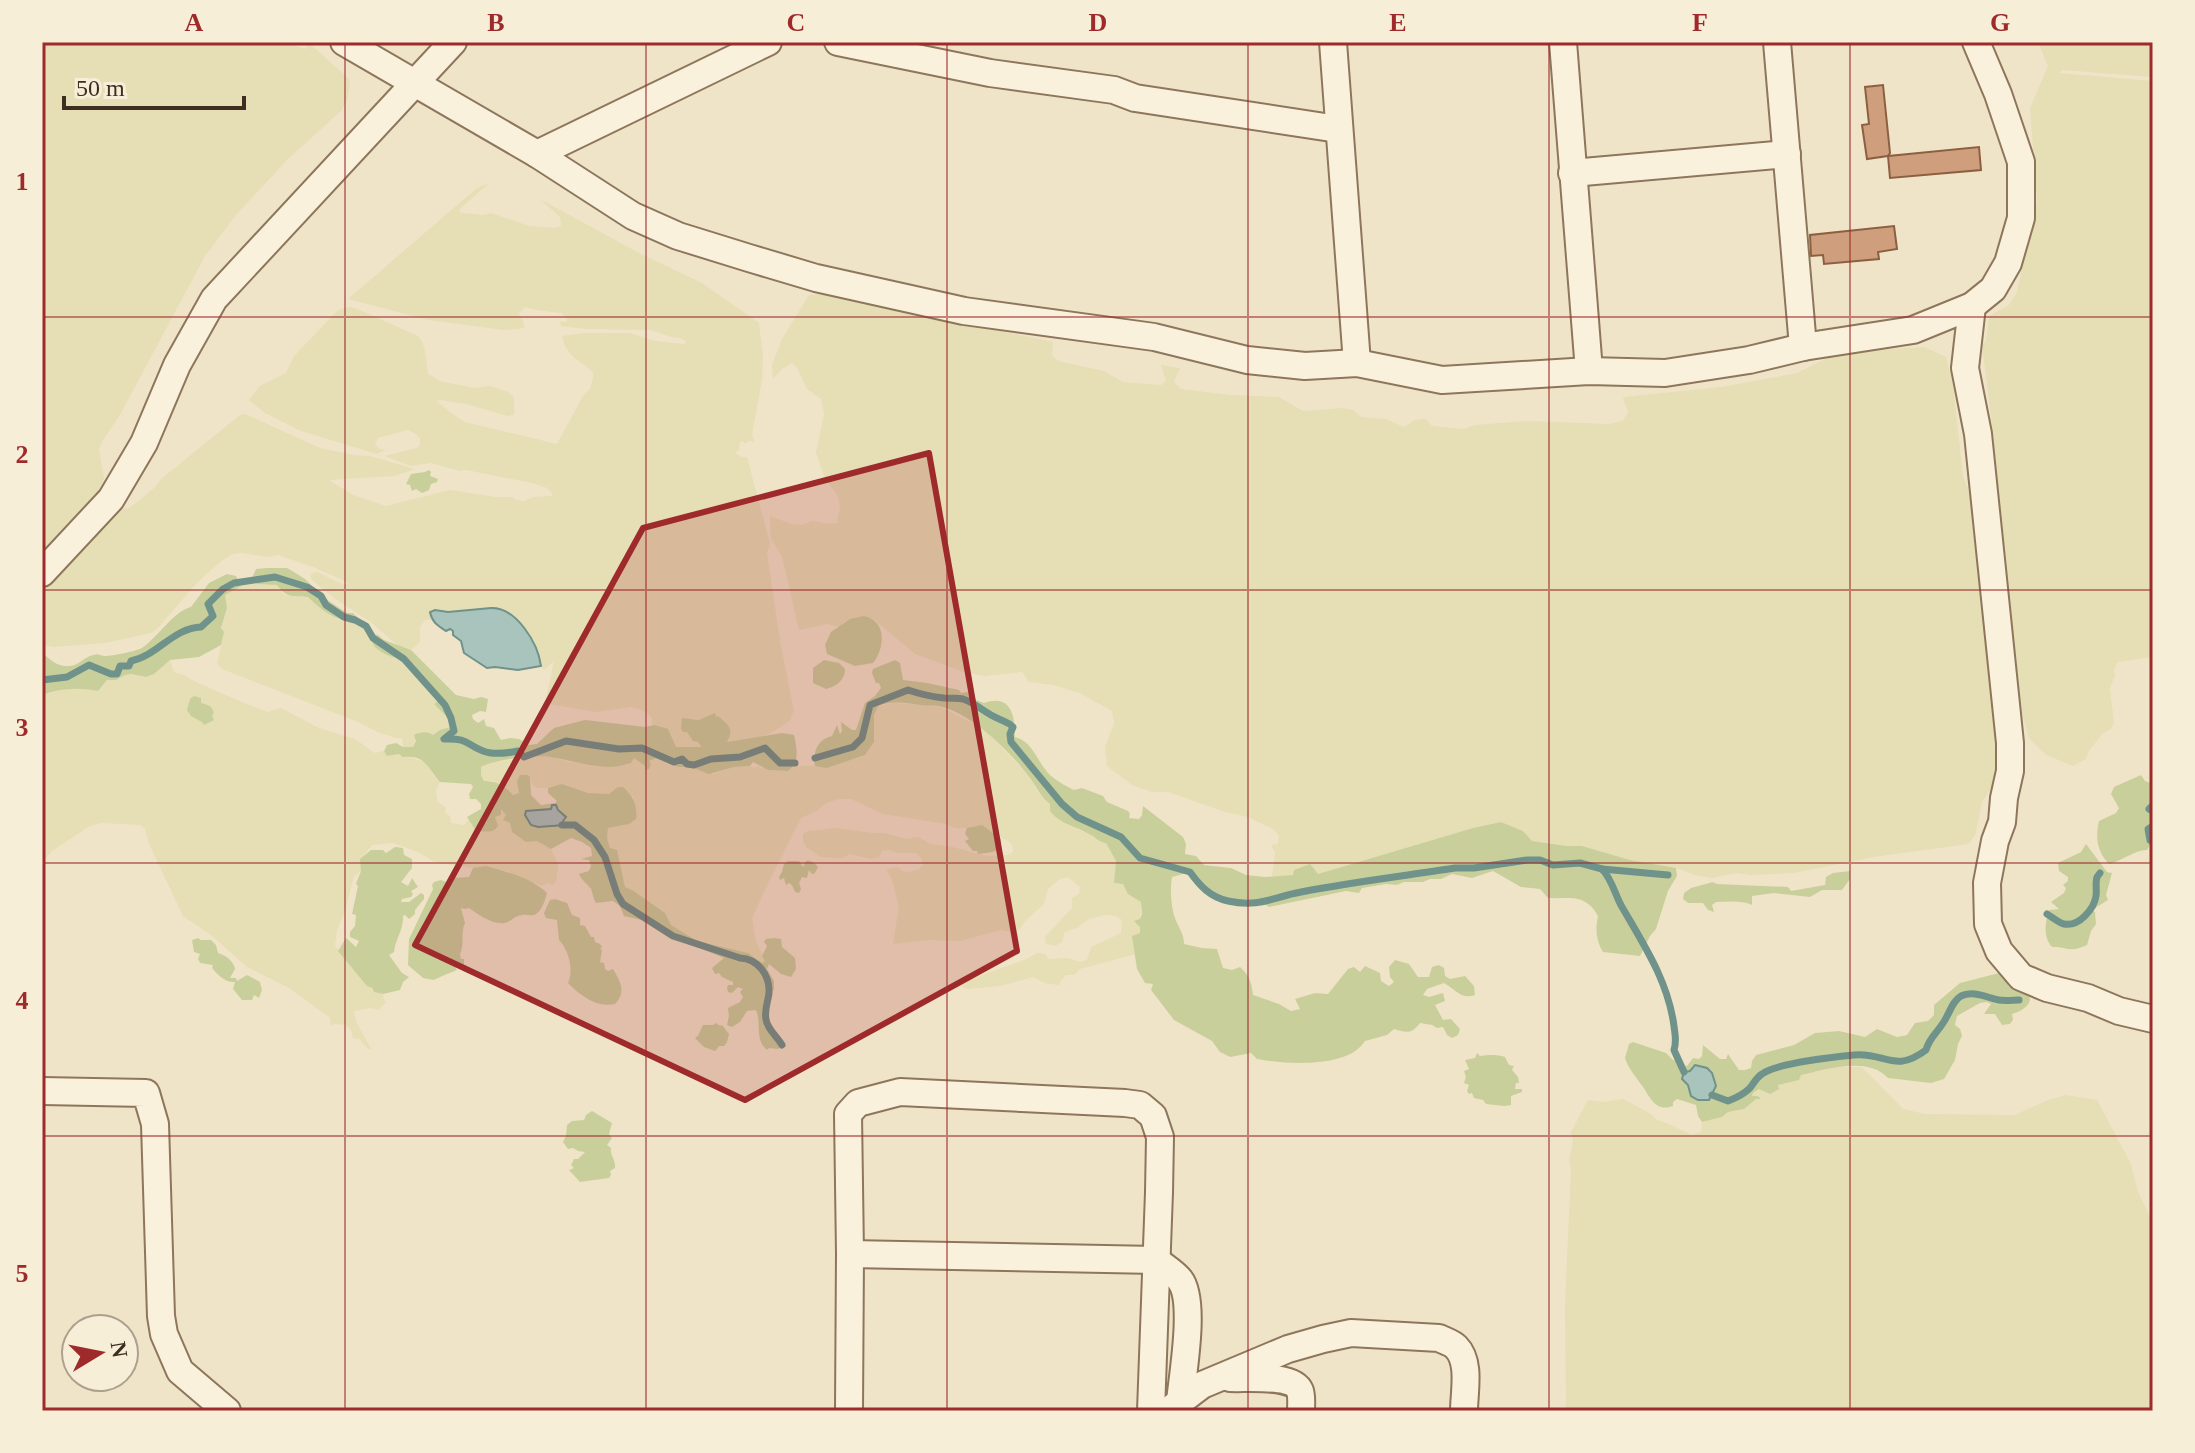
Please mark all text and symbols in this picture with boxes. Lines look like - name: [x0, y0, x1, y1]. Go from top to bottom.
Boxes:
- text: A: [185, 8, 204, 37]
- text: B: [487, 8, 505, 37]
- text: C: [787, 8, 805, 37]
- text: D: [1089, 8, 1107, 37]
- text: E: [1389, 8, 1407, 37]
- text: F: [1692, 8, 1708, 37]
- text: G: [1990, 8, 2010, 37]
- scale bar: [64, 60, 244, 110]
- text: 50 m: [76, 75, 125, 101]
- text: 1: [16, 167, 29, 196]
- text: 2: [16, 440, 29, 469]
- text: 3: [16, 713, 29, 742]
- text: 4: [16, 986, 29, 1015]
- text: 5: [16, 1259, 29, 1288]
- north arrow: [60, 1313, 140, 1393]
- text: N: [106, 1340, 133, 1360]

